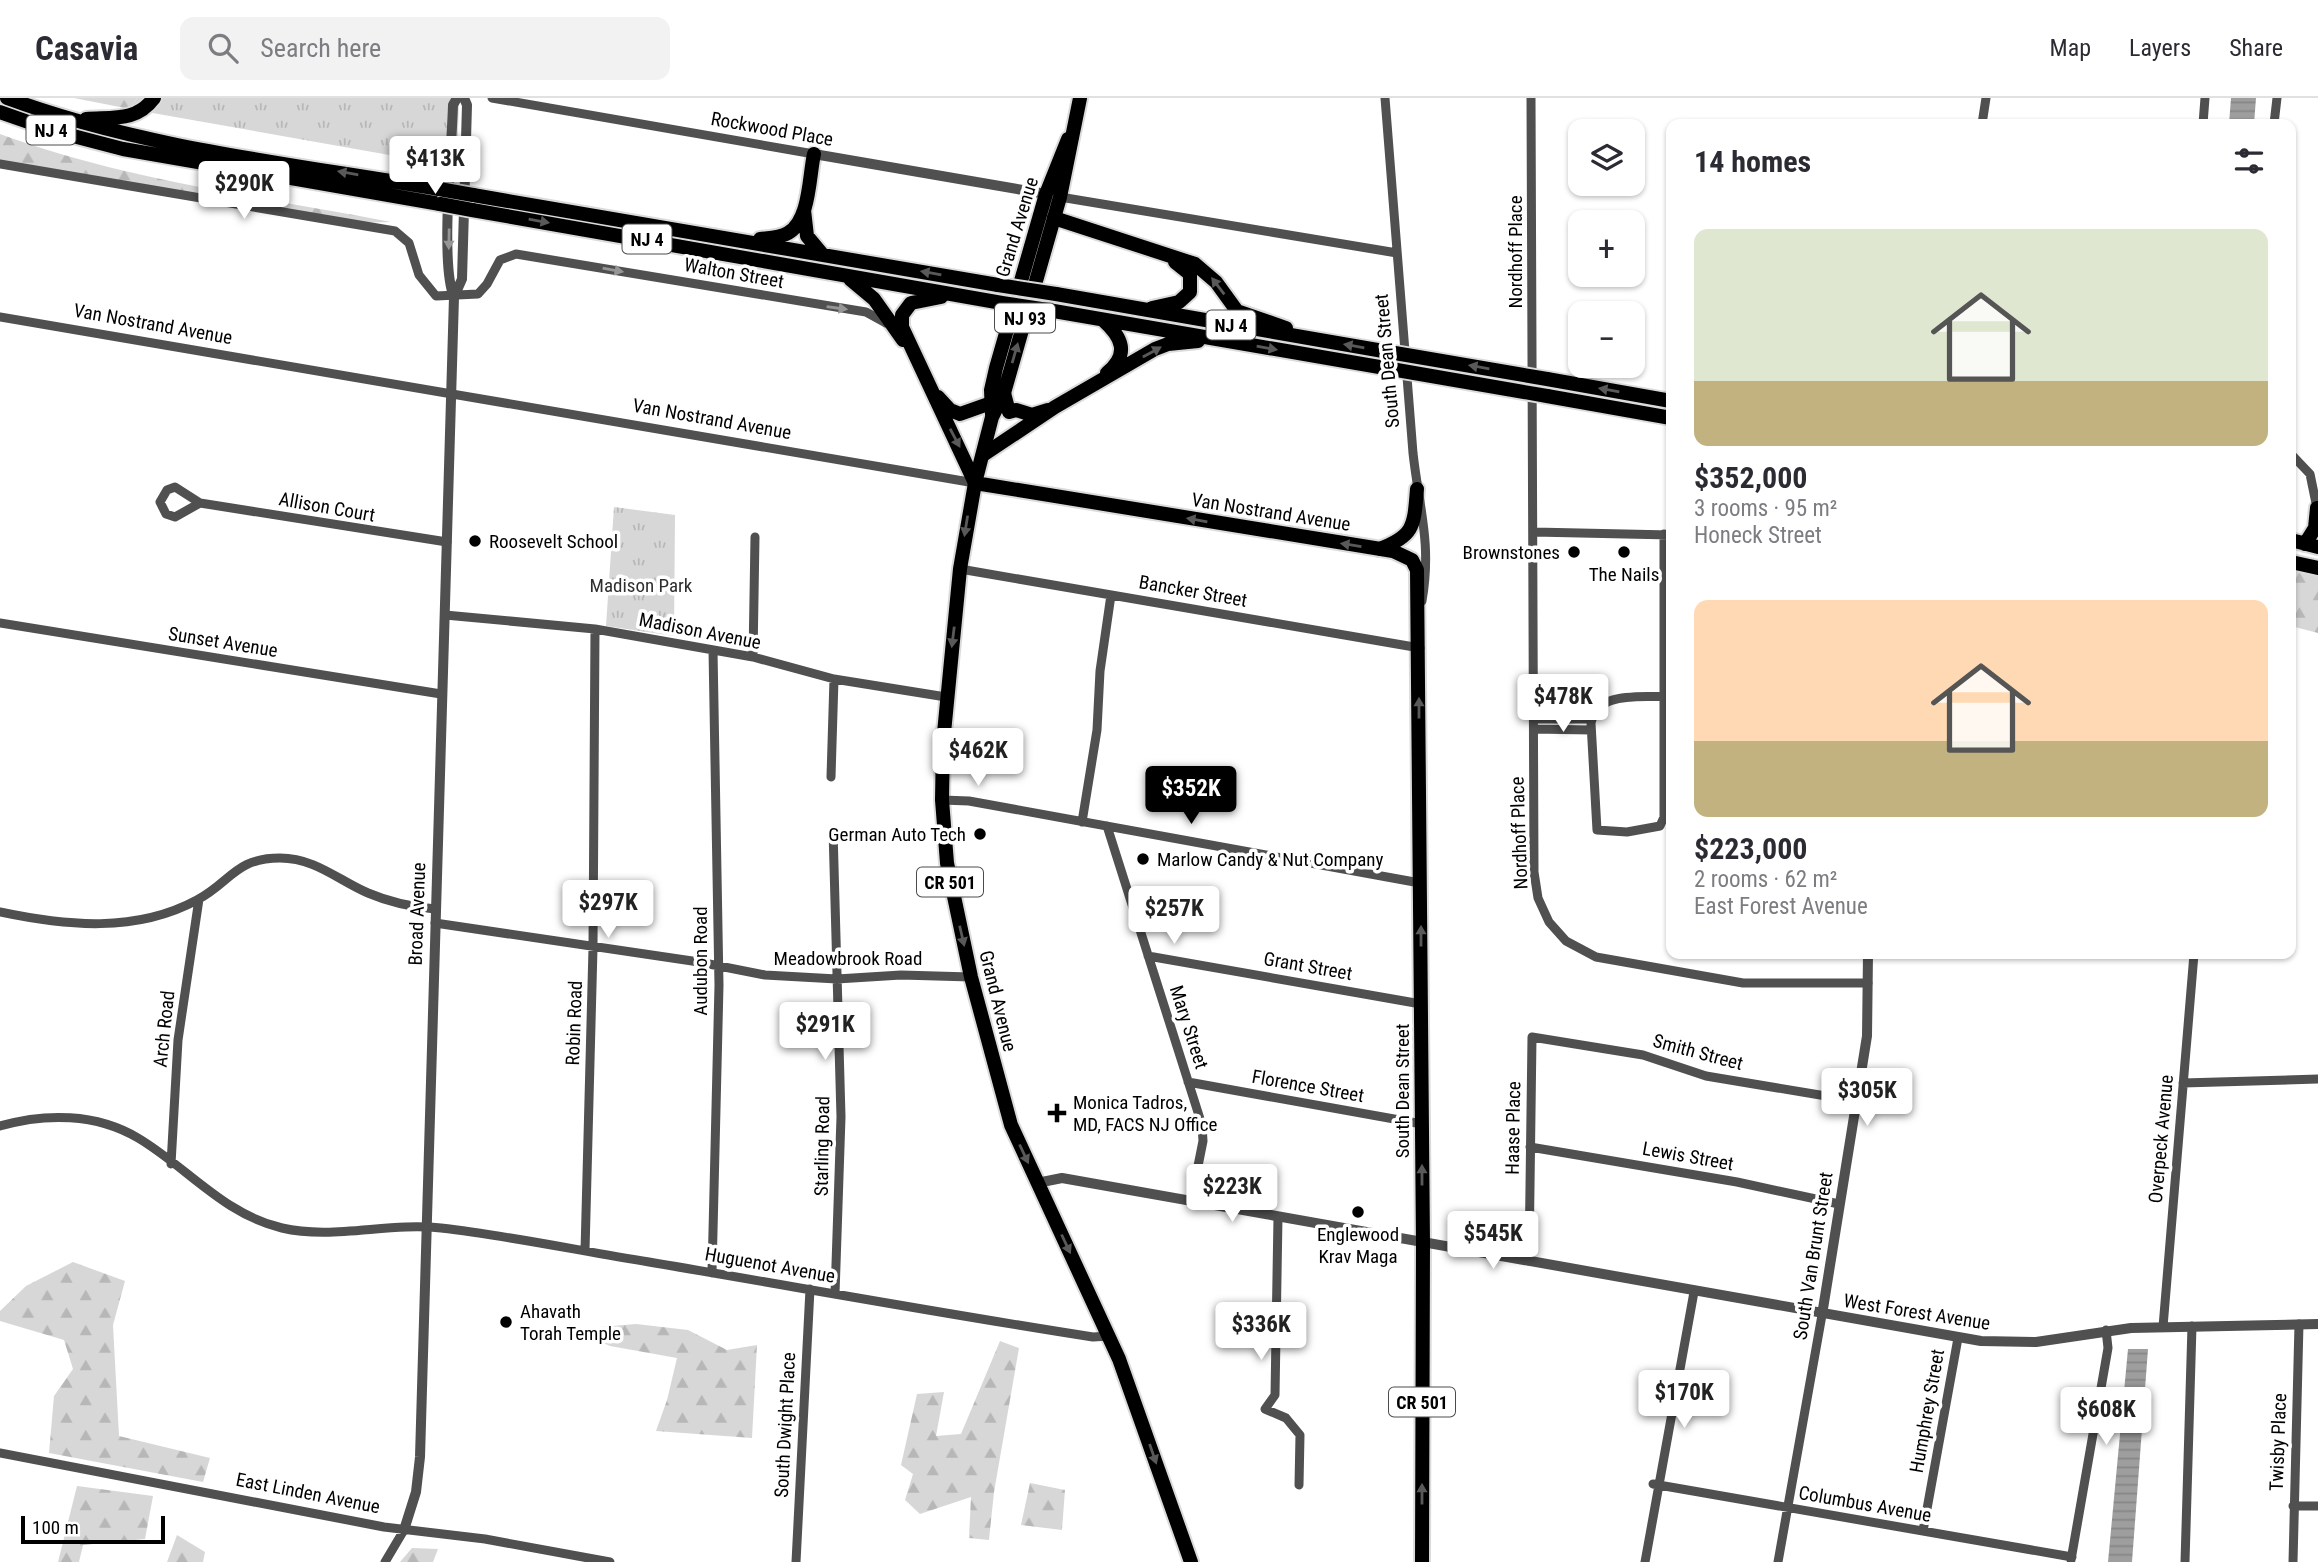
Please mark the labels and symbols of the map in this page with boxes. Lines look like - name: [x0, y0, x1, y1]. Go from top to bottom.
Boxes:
- street label: Rockwood Place: [709, 107, 835, 151]
- road number: NJ 4: [26, 115, 76, 144]
- pin: $413K: [386, 136, 484, 196]
- pin: $290K: [195, 162, 293, 221]
- one-way arrow: [336, 167, 358, 178]
- street label: Grand Avenue: [991, 174, 1043, 280]
- street label: Nordhoff Place: [1504, 195, 1527, 309]
- one-way arrow: [528, 216, 550, 227]
- road number: NJ 4: [622, 224, 672, 254]
- one-way arrow: [444, 228, 455, 250]
- street label: Walton Street: [682, 253, 786, 293]
- one-way arrow: [602, 265, 624, 276]
- one-way arrow: [920, 267, 942, 278]
- one-way arrow: [1211, 277, 1225, 296]
- street label: South Dean Street: [1370, 293, 1404, 429]
- street label: Van Nostrand Avenue: [72, 299, 234, 349]
- one-way arrow: [826, 302, 848, 313]
- road number: NJ 93: [995, 303, 1055, 332]
- road number: NJ 4: [1206, 310, 1256, 340]
- one-way arrow: [1343, 340, 1365, 351]
- one-way arrow: [1010, 342, 1020, 363]
- one-way arrow: [1256, 343, 1278, 354]
- one-way arrow: [1143, 346, 1163, 358]
- one-way arrow: [1468, 361, 1490, 372]
- one-way arrow: [1598, 384, 1620, 395]
- street label: Van Nostrand Avenue: [631, 394, 793, 444]
- one-way arrow: [949, 428, 960, 448]
- street label: Allison Court: [277, 487, 377, 527]
- street label: Van Nostrand Avenue: [1190, 488, 1352, 536]
- one-way arrow: [1186, 514, 1208, 525]
- one-way arrow: [960, 515, 971, 537]
- place label: Roosevelt School: [489, 530, 618, 553]
- marker: Roosevelt School: [467, 533, 483, 549]
- one-way arrow: [1340, 539, 1362, 550]
- place label: Brownstones: [1463, 541, 1560, 564]
- marker: Brownstones: [1566, 544, 1582, 560]
- marker: The Nails: [1616, 544, 1632, 560]
- place label: The Nails: [1589, 563, 1659, 586]
- street label: Bancker Street: [1137, 570, 1249, 612]
- park label: Madison Park: [590, 574, 693, 597]
- street label: Madison Avenue: [637, 608, 763, 654]
- street label: Sunset Avenue: [167, 622, 279, 662]
- one-way arrow: [947, 626, 958, 648]
- pin: $478K: [1514, 674, 1612, 734]
- one-way arrow: [1413, 697, 1425, 719]
- pin: $462K: [929, 728, 1027, 788]
- pin: $352K: [1142, 766, 1240, 826]
- street label: Nordhoff Place: [1506, 776, 1532, 890]
- place label: German Auto Tech: [828, 823, 966, 846]
- marker: German Auto Tech: [972, 826, 988, 842]
- place label: Marlow Candy & Nut Company: [1157, 848, 1384, 871]
- marker: Marlow Candy & Nut Company: [1135, 851, 1151, 867]
- street label: Broad Avenue: [404, 862, 430, 966]
- road number: CR 501: [917, 868, 983, 896]
- pin: $297K: [559, 880, 657, 940]
- pin: $257K: [1125, 886, 1223, 946]
- street label: Audubon Road: [689, 906, 712, 1016]
- one-way arrow: [1415, 924, 1427, 946]
- one-way arrow: [957, 925, 968, 947]
- street label: Meadowbrook Road: [774, 947, 922, 970]
- street label: Grant Street: [1262, 947, 1354, 985]
- street label: Grand Avenue: [974, 948, 1022, 1054]
- street label: Robin Road: [561, 980, 587, 1066]
- street label: Mary Street: [1165, 982, 1213, 1072]
- street label: Arch Road: [149, 989, 179, 1069]
- pin: $291K: [776, 1002, 874, 1062]
- street label: South Dean Street: [1391, 1024, 1414, 1158]
- street label: Smith Street: [1650, 1029, 1746, 1075]
- street label: Florence Street: [1250, 1065, 1366, 1107]
- pin: $305K: [1818, 1068, 1916, 1128]
- street label: Overpeck Avenue: [2144, 1074, 2178, 1204]
- street label: Haase Place: [1501, 1081, 1525, 1175]
- place label: Monica Tadros, MD, FACS NJ Office: [1073, 1091, 1217, 1136]
- street label: Starling Road: [810, 1096, 834, 1196]
- marker: Monica Tadros, MD, FACS NJ Office: [1047, 1103, 1067, 1123]
- street label: Lewis Street: [1641, 1137, 1735, 1175]
- one-way arrow: [1018, 1144, 1029, 1164]
- one-way arrow: [1416, 1163, 1428, 1185]
- pin: $223K: [1183, 1164, 1281, 1224]
- street label: South Van Brunt Street: [1788, 1170, 1838, 1342]
- marker: Englewood Krav Maga: [1350, 1204, 1366, 1220]
- pin: $545K: [1444, 1212, 1542, 1271]
- place label: Englewood Krav Maga: [1317, 1223, 1399, 1268]
- one-way arrow: [1060, 1234, 1072, 1254]
- street label: Huguenot Avenue: [703, 1242, 837, 1288]
- street label: West Forest Avenue: [1842, 1289, 1992, 1335]
- place label: Ahavath Torah Temple: [520, 1300, 621, 1345]
- pin: $336K: [1212, 1302, 1310, 1362]
- marker: Ahavath Torah Temple: [498, 1314, 514, 1330]
- street label: Humphrey Street: [1905, 1347, 1949, 1475]
- street label: South Dwight Place: [770, 1352, 800, 1498]
- pin: $170K: [1635, 1370, 1733, 1430]
- road number: CR 501: [1389, 1387, 1455, 1416]
- pin: $608K: [2057, 1388, 2155, 1447]
- street label: Twisby Place: [2265, 1393, 2291, 1491]
- one-way arrow: [1148, 1444, 1159, 1465]
- street label: East Linden Avenue: [234, 1468, 382, 1518]
- street label: Columbus Avenue: [1797, 1481, 1933, 1527]
- one-way arrow: [1416, 1483, 1428, 1505]
- scale bar: [21, 1513, 164, 1545]

